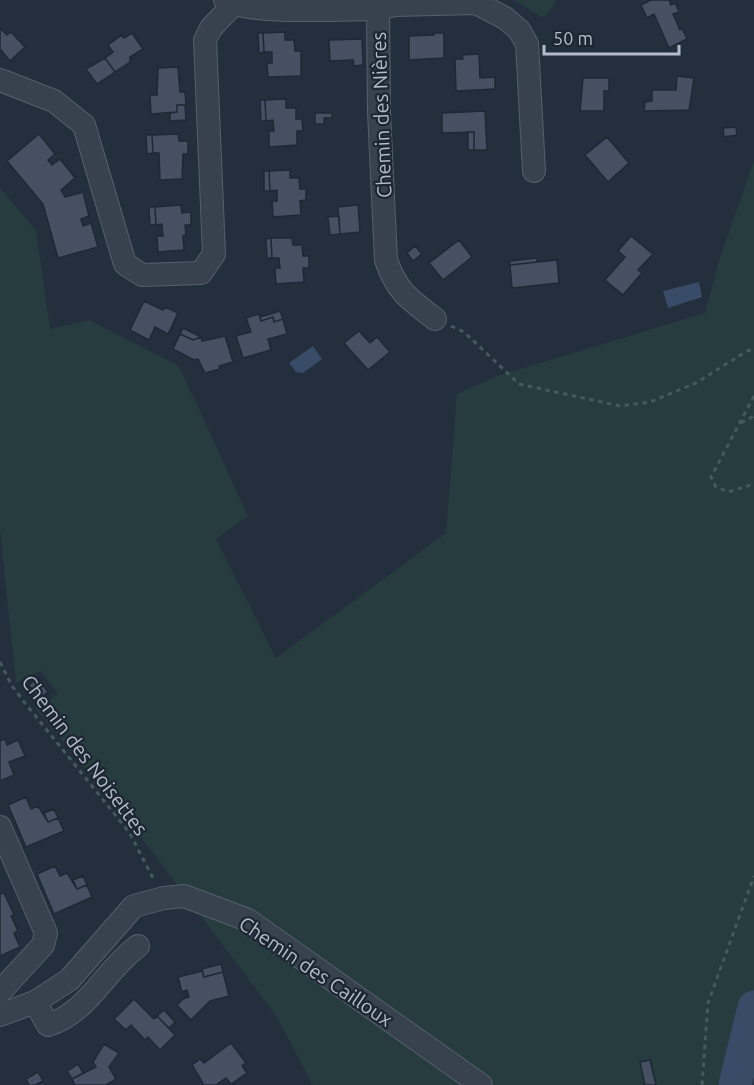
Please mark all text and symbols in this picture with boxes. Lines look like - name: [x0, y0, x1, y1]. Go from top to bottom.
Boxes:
- scale bar: [544, 18, 679, 56]
- text: 50 m: [553, 28, 593, 48]
- street label: Chemin des Nières: [367, 31, 395, 199]
- street label: Chemin des Noisettes: [17, 670, 153, 840]
- street label: Chemin des Cailloux: [235, 911, 397, 1031]

